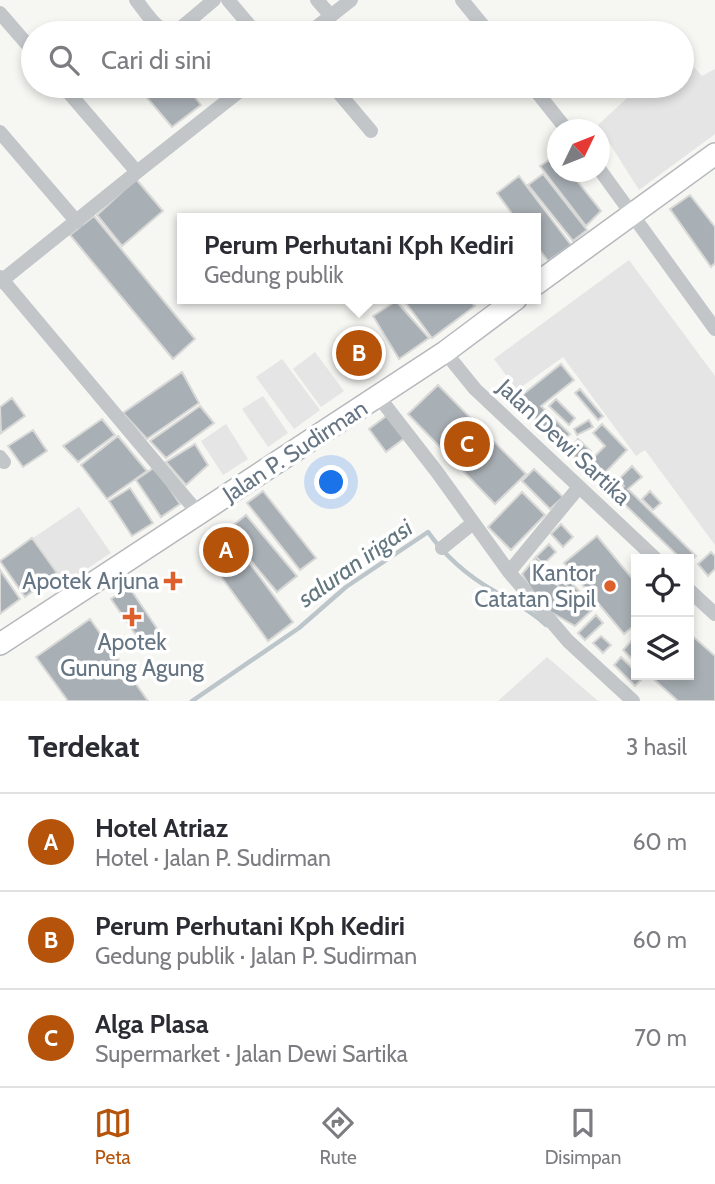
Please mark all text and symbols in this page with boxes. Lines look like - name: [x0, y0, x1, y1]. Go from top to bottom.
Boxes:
- search box: [21, 21, 694, 98]
- icon: search: [45, 41, 83, 79]
- text: Cari di sini: [101, 44, 211, 76]
- north arrow: [547, 119, 610, 182]
- popup: [177, 213, 541, 304]
- text: Perum Perhutani Kph Kediri: [204, 229, 514, 261]
- text: Gedung publik: [204, 261, 344, 289]
- pin: B: [336, 327, 382, 379]
- street label: Jalan Dewi Sartika: [491, 372, 636, 511]
- street label: Jalan P. Sudirman: [217, 394, 373, 509]
- pin: C: [444, 418, 490, 470]
- your location: [314, 465, 348, 499]
- water label: saluran irigasi: [291, 512, 419, 614]
- pin: A: [203, 524, 249, 576]
- map controls: [631, 554, 694, 680]
- button: locate: [631, 554, 694, 617]
- place label: Kantor Catatan Sipil: [474, 559, 597, 613]
- place label: Apotek Arjuna: [22, 567, 159, 595]
- marker: Apotek Arjuna: [165, 573, 181, 589]
- marker: Kantor Catatan Sipil: [602, 578, 618, 594]
- marker: Apotek Gunung Agung: [124, 609, 140, 625]
- button: layers: [631, 617, 694, 680]
- place label: Apotek Gunung Agung: [60, 628, 204, 682]
- text: Terdekat: [28, 728, 140, 765]
- text: 3 hasil: [626, 733, 687, 761]
- text: Hotel Atriaz: [95, 812, 228, 844]
- text: A: [44, 828, 58, 856]
- text: 60 m: [633, 828, 687, 856]
- text: Hotel · Jalan P. Sudirman: [95, 844, 331, 872]
- text: Perum Perhutani Kph Kediri: [95, 910, 405, 942]
- text: B: [44, 926, 58, 954]
- text: 60 m: [633, 926, 687, 954]
- text: Gedung publik · Jalan P. Sudirman: [95, 942, 417, 970]
- text: Alga Plasa: [95, 1008, 209, 1040]
- text: C: [44, 1024, 58, 1052]
- text: 70 m: [634, 1024, 687, 1052]
- text: Supermarket · Jalan Dewi Sartika: [95, 1040, 408, 1068]
- tab: Peta: [94, 1104, 132, 1169]
- tab: Rute: [319, 1104, 357, 1169]
- tab: Disimpan: [545, 1104, 621, 1169]

